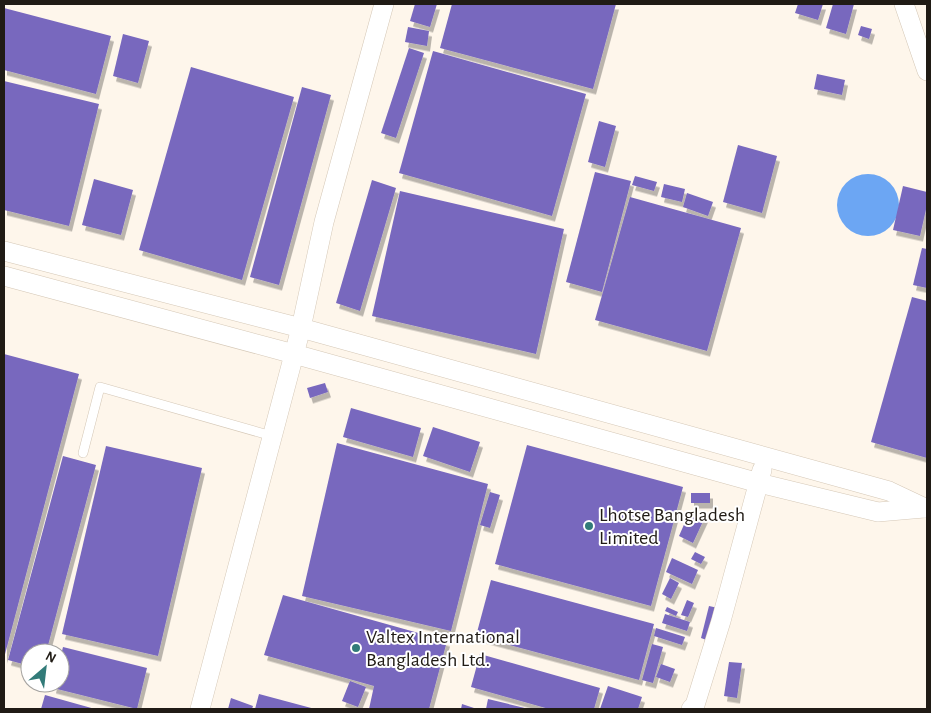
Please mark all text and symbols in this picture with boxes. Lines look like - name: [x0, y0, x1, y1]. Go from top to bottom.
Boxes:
- place label: Lhotse Bangladesh Limited: [599, 505, 745, 548]
- marker: Lhotse Bangladesh Limited: [583, 520, 595, 532]
- place label: Valtex International Bangladesh Ltd.: [366, 627, 520, 670]
- marker: Valtex International Bangladesh Ltd.: [350, 642, 362, 654]
- north arrow: [20, 643, 70, 693]
- text: N: [43, 649, 58, 666]

